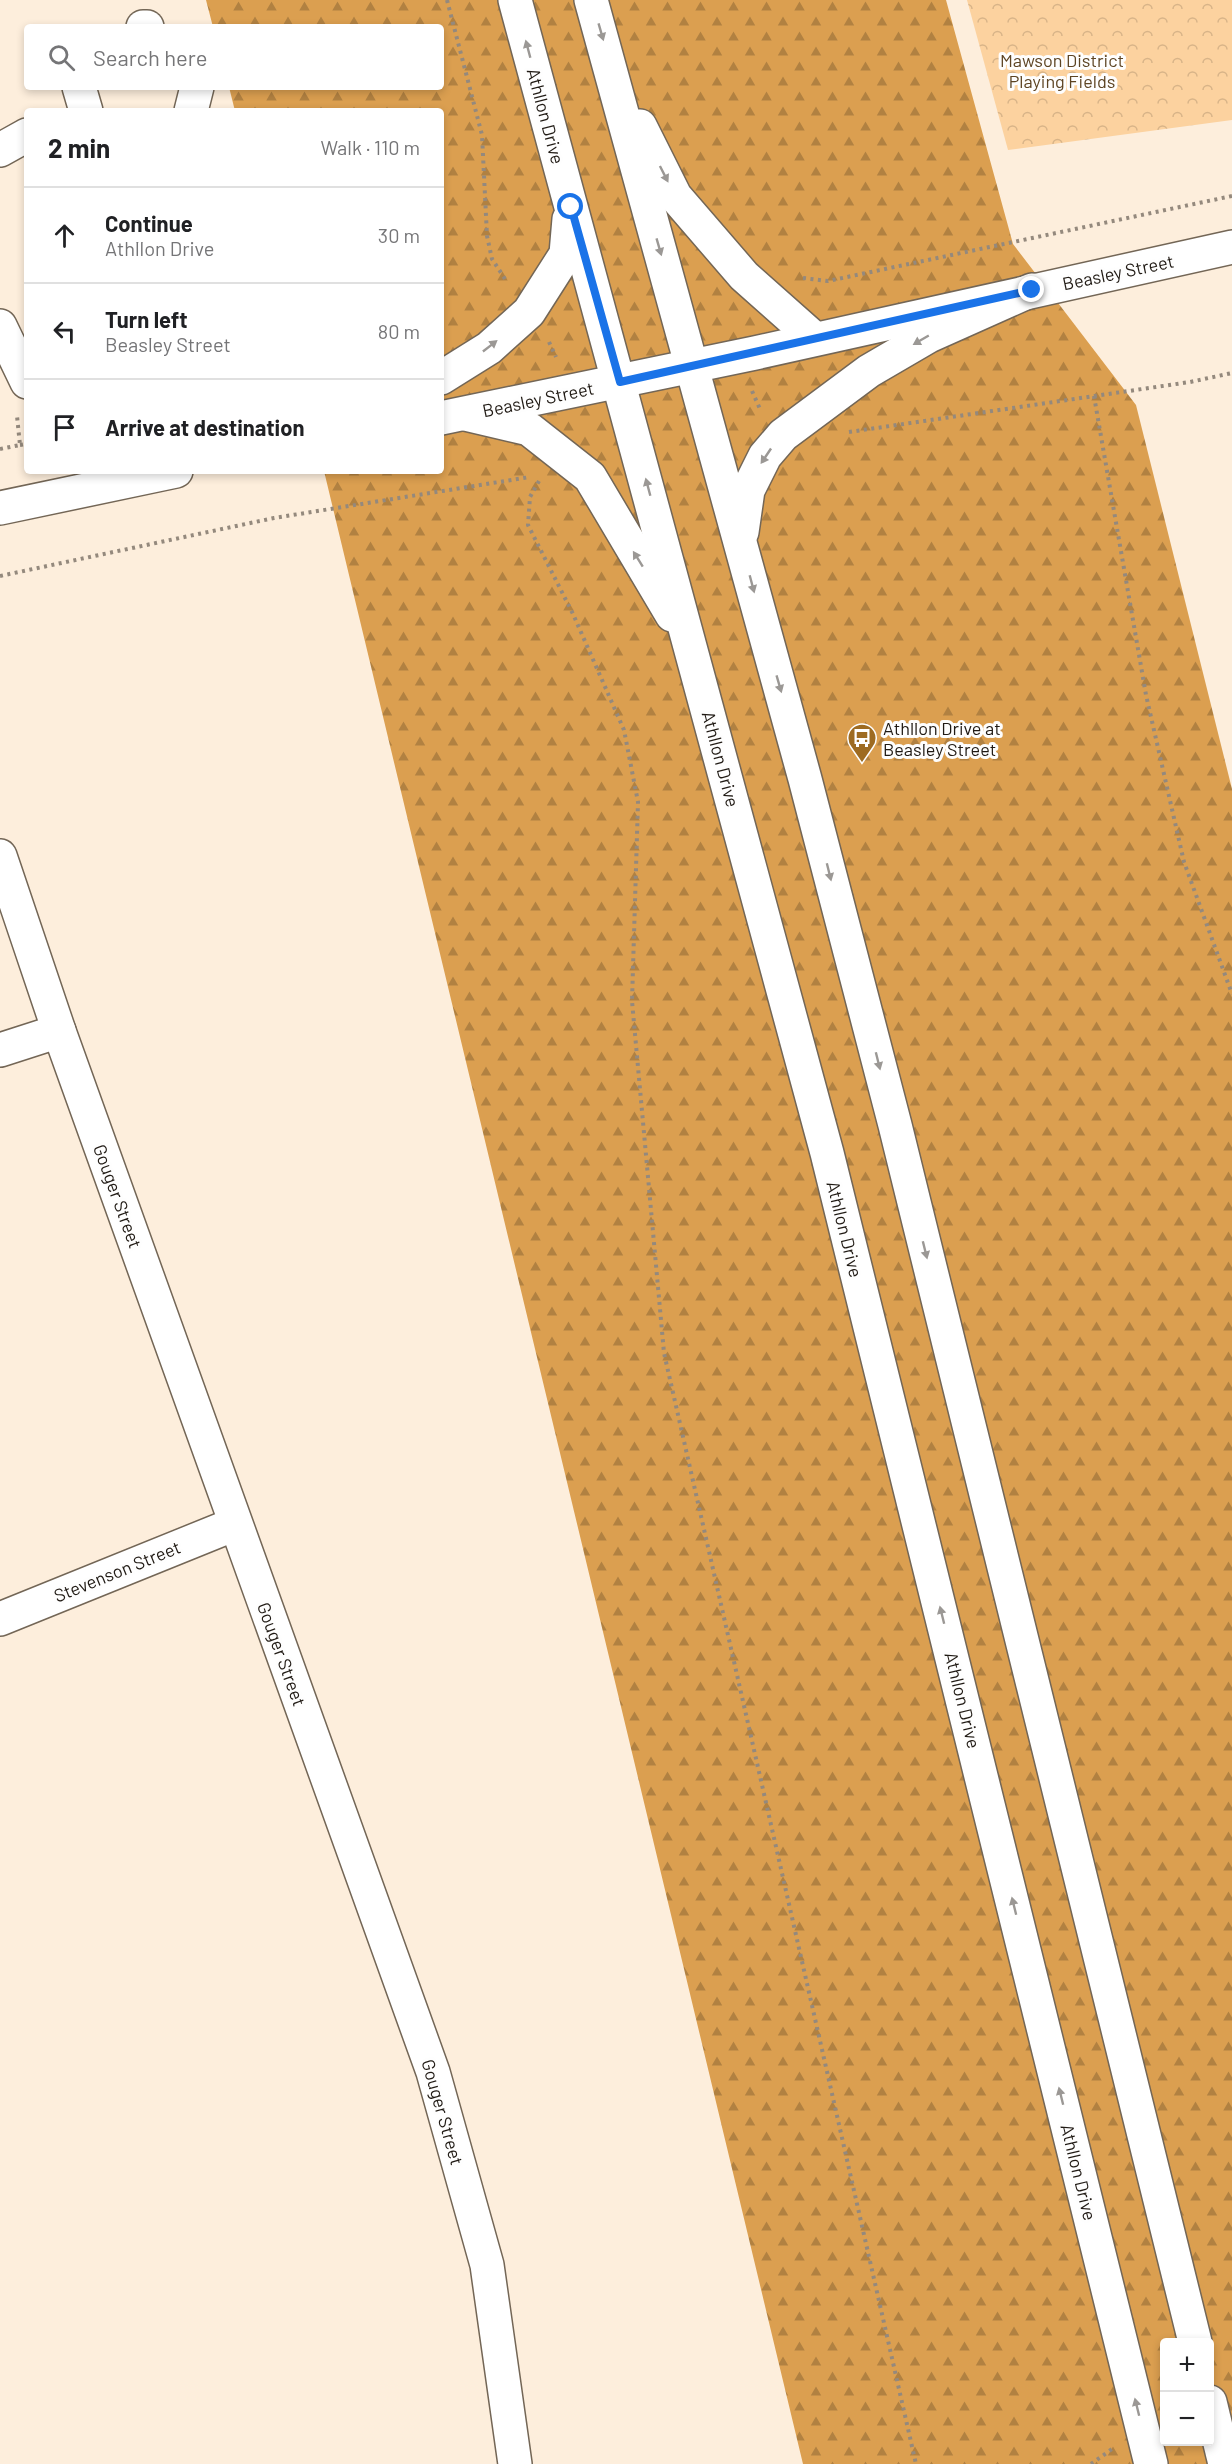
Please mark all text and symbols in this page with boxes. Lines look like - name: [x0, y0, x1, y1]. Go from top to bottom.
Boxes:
- search box: [24, 24, 444, 90]
- one-way arrow: [597, 24, 606, 42]
- one-way arrow: [523, 40, 532, 58]
- icon: search: [45, 41, 78, 74]
- text: Search here: [93, 44, 207, 70]
- park label: Mawson District Playing Fields: [1000, 49, 1124, 92]
- street label: Athllon Drive: [523, 66, 569, 166]
- text: 2 min: [48, 132, 110, 163]
- text: Walk · 110 m: [320, 135, 420, 159]
- one-way arrow: [659, 165, 669, 182]
- route start: [557, 193, 583, 219]
- text: Continue: [105, 210, 193, 236]
- icon: ahead: [48, 219, 81, 252]
- text: 30 m: [378, 223, 420, 247]
- text: Athllon Drive: [105, 236, 214, 260]
- one-way arrow: [655, 238, 664, 256]
- street label: Beasley Street: [1060, 249, 1176, 295]
- route end: [1018, 276, 1044, 302]
- text: Turn left: [105, 306, 188, 332]
- icon: left: [48, 315, 81, 348]
- text: 80 m: [378, 319, 420, 343]
- text: Beasley Street: [105, 332, 231, 356]
- one-way arrow: [913, 335, 929, 346]
- one-way arrow: [482, 340, 498, 353]
- street label: Beasley Street: [480, 376, 596, 422]
- icon: arrive: [48, 411, 81, 444]
- text: Arrive at destination: [105, 414, 304, 440]
- one-way arrow: [761, 448, 772, 465]
- one-way arrow: [643, 478, 652, 496]
- one-way arrow: [632, 551, 643, 567]
- one-way arrow: [748, 576, 757, 594]
- one-way arrow: [775, 675, 784, 693]
- street label: Athllon Drive: [698, 709, 744, 809]
- place label: Athllon Drive at Beasley Street: [883, 717, 1001, 760]
- bus stop icon: Athllon Drive at Beasley Street: [846, 722, 878, 764]
- one-way arrow: [825, 863, 835, 881]
- one-way arrow: [874, 1052, 884, 1070]
- street label: Gouger Street: [89, 1141, 147, 1251]
- street label: Athllon Drive: [822, 1179, 868, 1279]
- one-way arrow: [921, 1241, 931, 1259]
- street label: Stevenson Street: [50, 1536, 184, 1606]
- street label: Gouger Street: [253, 1599, 311, 1709]
- one-way arrow: [937, 1606, 947, 1624]
- street label: Athllon Drive: [940, 1650, 986, 1750]
- one-way arrow: [1009, 1897, 1018, 1915]
- street label: Gouger Street: [417, 2057, 469, 2167]
- one-way arrow: [1055, 2086, 1065, 2105]
- street label: Athllon Drive: [1056, 2122, 1102, 2222]
- map controls: [1160, 2338, 1214, 2446]
- button: +: [1160, 2338, 1214, 2392]
- button: −: [1160, 2392, 1214, 2446]
- one-way arrow: [1132, 2398, 1142, 2416]

